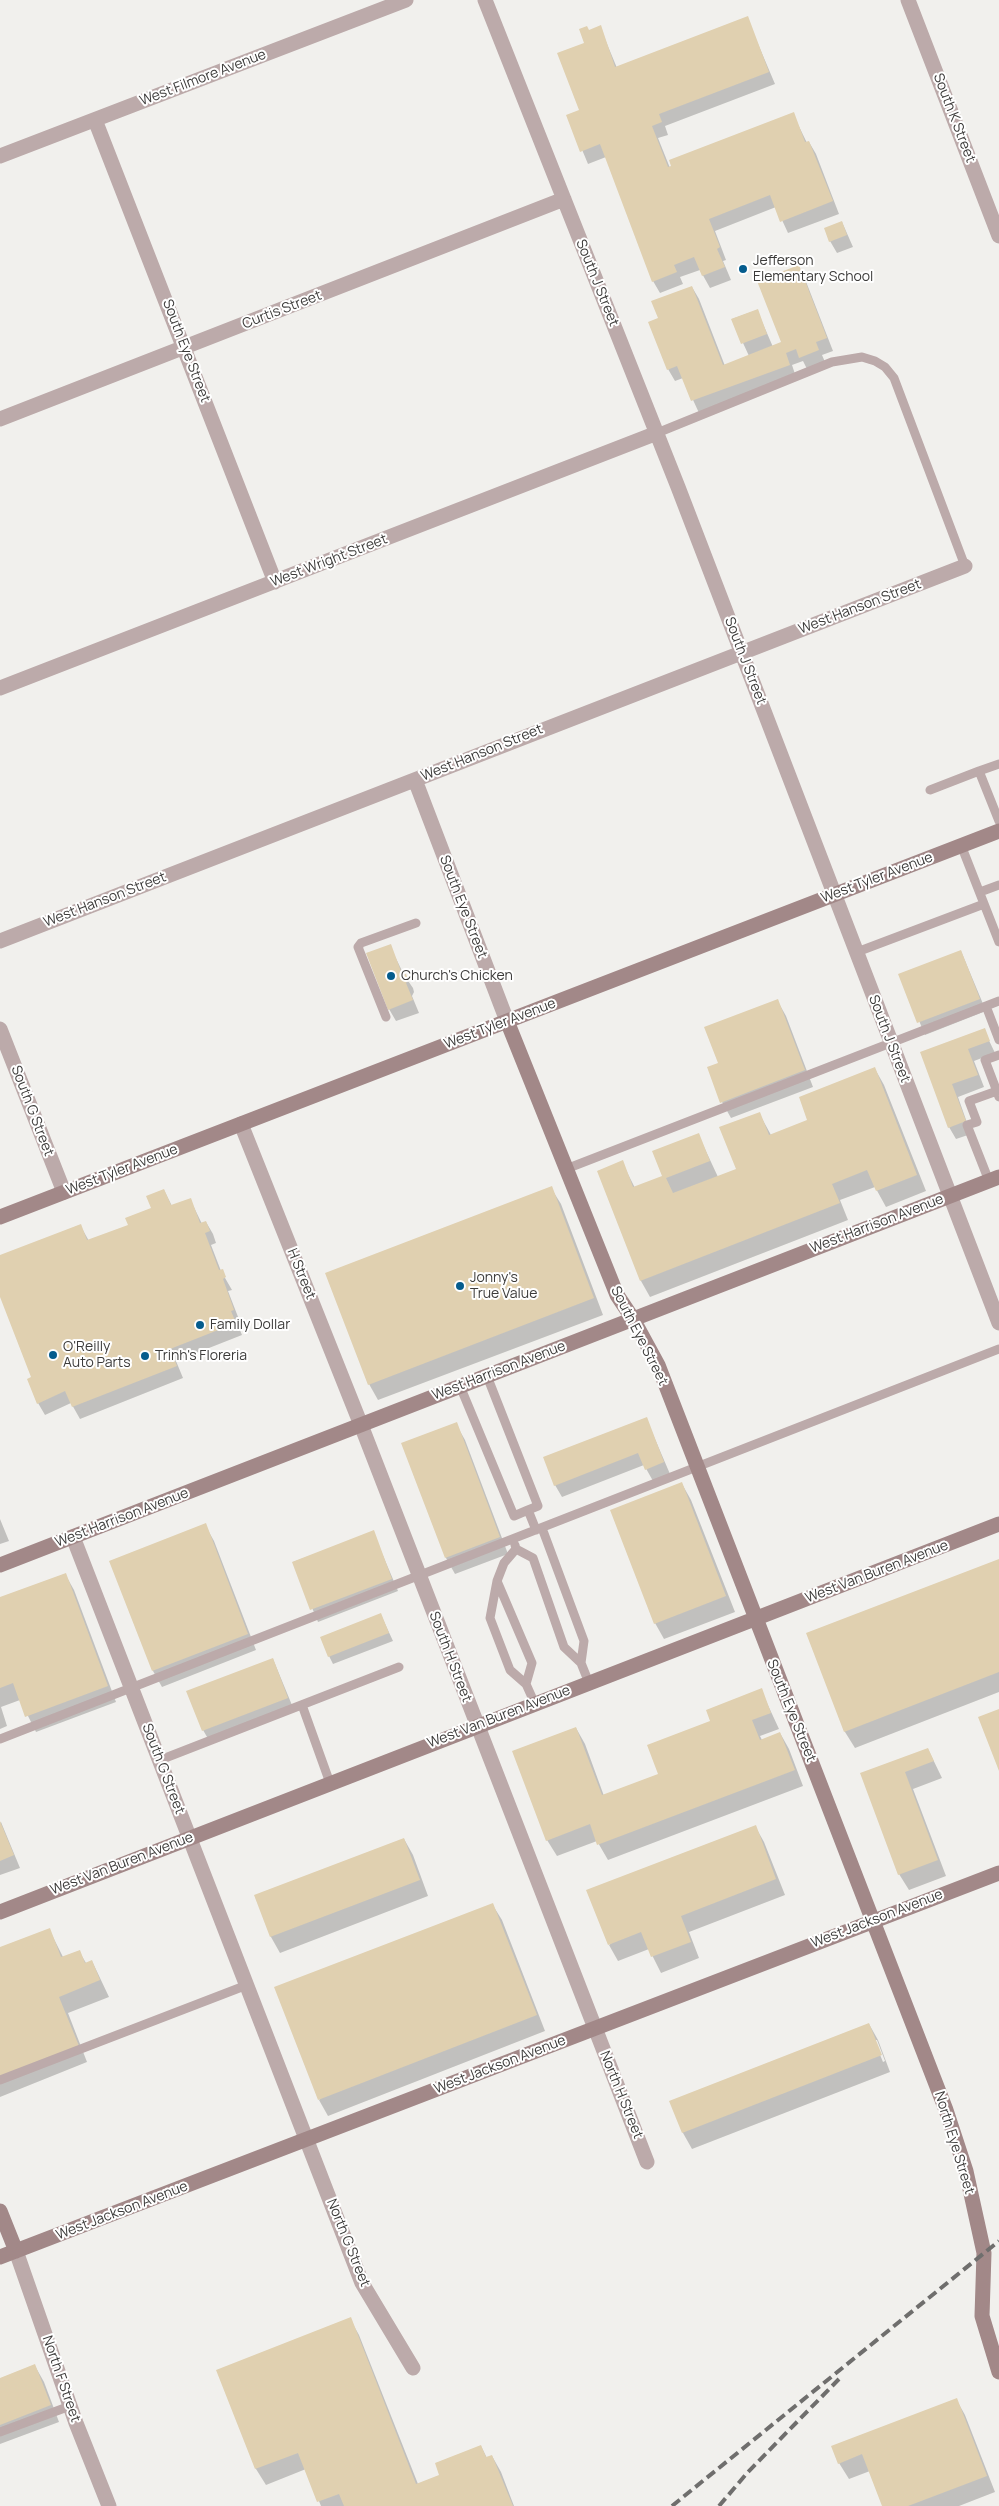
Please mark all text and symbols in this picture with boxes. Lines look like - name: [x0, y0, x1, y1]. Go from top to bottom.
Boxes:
- street label: West Filmore Avenue: [138, 46, 268, 110]
- street label: South K Street: [929, 71, 979, 165]
- street label: South J Street: [572, 237, 622, 329]
- place label: Jefferson Elementary School: [753, 253, 873, 286]
- marker: Jefferson Elementary School: [737, 263, 749, 275]
- street label: Curtis Street: [240, 287, 324, 333]
- street label: South Eye Street: [159, 297, 213, 405]
- street label: West Wright Street: [268, 531, 390, 591]
- street label: West Hanson Street: [796, 576, 924, 638]
- street label: South J Street: [721, 615, 769, 707]
- street label: West Hanson Street: [419, 721, 545, 785]
- street label: West Tyler Avenue: [819, 849, 935, 907]
- street label: South Eye Street: [436, 853, 490, 961]
- street label: West Hanson Street: [41, 869, 169, 931]
- place label: Church's Chicken: [401, 968, 513, 984]
- marker: Church's Chicken: [385, 970, 397, 982]
- street label: South J Street: [865, 993, 913, 1085]
- street label: West Tyler Avenue: [442, 995, 558, 1053]
- street label: South G Street: [7, 1063, 57, 1159]
- street label: West Tyler Avenue: [64, 1141, 180, 1199]
- street label: West Harrison Avenue: [808, 1191, 946, 1257]
- street label: H Street: [283, 1246, 319, 1302]
- place label: Jonny's True Value: [470, 1270, 537, 1302]
- marker: Jonny's True Value: [454, 1280, 466, 1292]
- street label: South Eye Street: [607, 1284, 671, 1388]
- place label: Family Dollar: [210, 1317, 290, 1333]
- marker: Family Dollar: [194, 1319, 206, 1331]
- street label: West Harrison Avenue: [430, 1338, 568, 1404]
- place label: O'Reilly Auto Parts: [63, 1339, 131, 1371]
- place label: Trinh's Floreria: [155, 1348, 247, 1364]
- marker: O'Reilly Auto Parts: [47, 1349, 59, 1361]
- marker: Trinh's Floreria: [139, 1350, 151, 1362]
- street label: West Harrison Avenue: [53, 1485, 191, 1551]
- street label: West Van Buren Avenue: [803, 1537, 951, 1607]
- street label: South H Street: [425, 1609, 475, 1705]
- street label: South Eye Street: [763, 1657, 819, 1765]
- street label: West Van Buren Avenue: [425, 1682, 573, 1752]
- street label: South G Street: [138, 1721, 188, 1817]
- street label: West Van Buren Avenue: [48, 1829, 196, 1899]
- street label: West Jackson Avenue: [809, 1886, 945, 1952]
- street label: West Jackson Avenue: [432, 2032, 568, 2098]
- street label: North H Street: [596, 2049, 646, 2141]
- street label: North Eye Street: [930, 2089, 978, 2197]
- street label: West Jackson Avenue: [54, 2178, 190, 2244]
- street label: North G Street: [323, 2197, 373, 2289]
- street label: North F Street: [38, 2333, 84, 2425]

